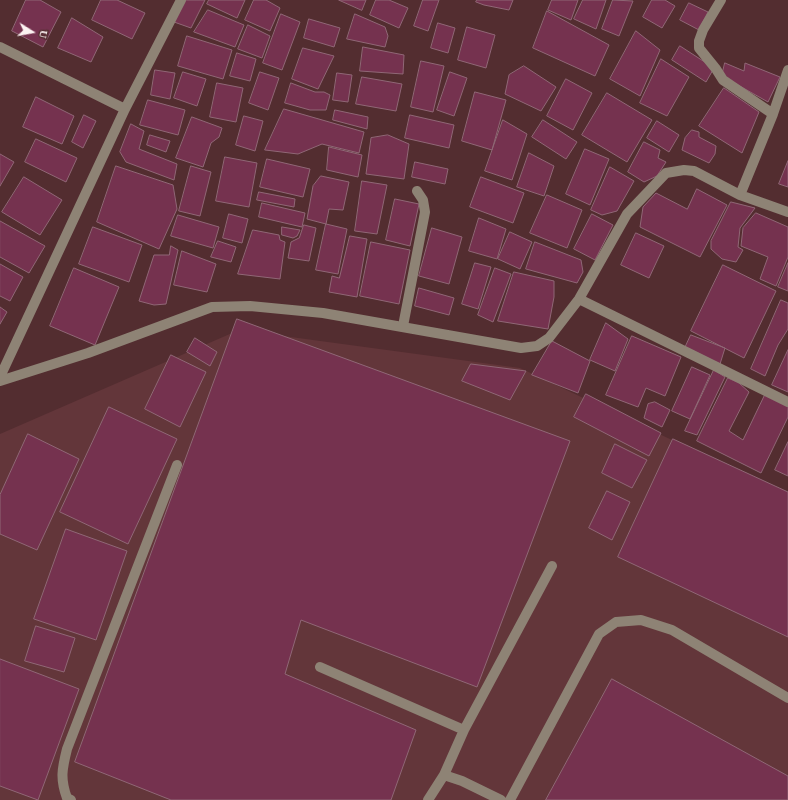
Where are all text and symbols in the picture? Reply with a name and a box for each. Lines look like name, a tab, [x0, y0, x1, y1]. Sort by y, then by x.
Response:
north arrow	[12, 12, 52, 52]
text: U	[37, 29, 50, 39]

